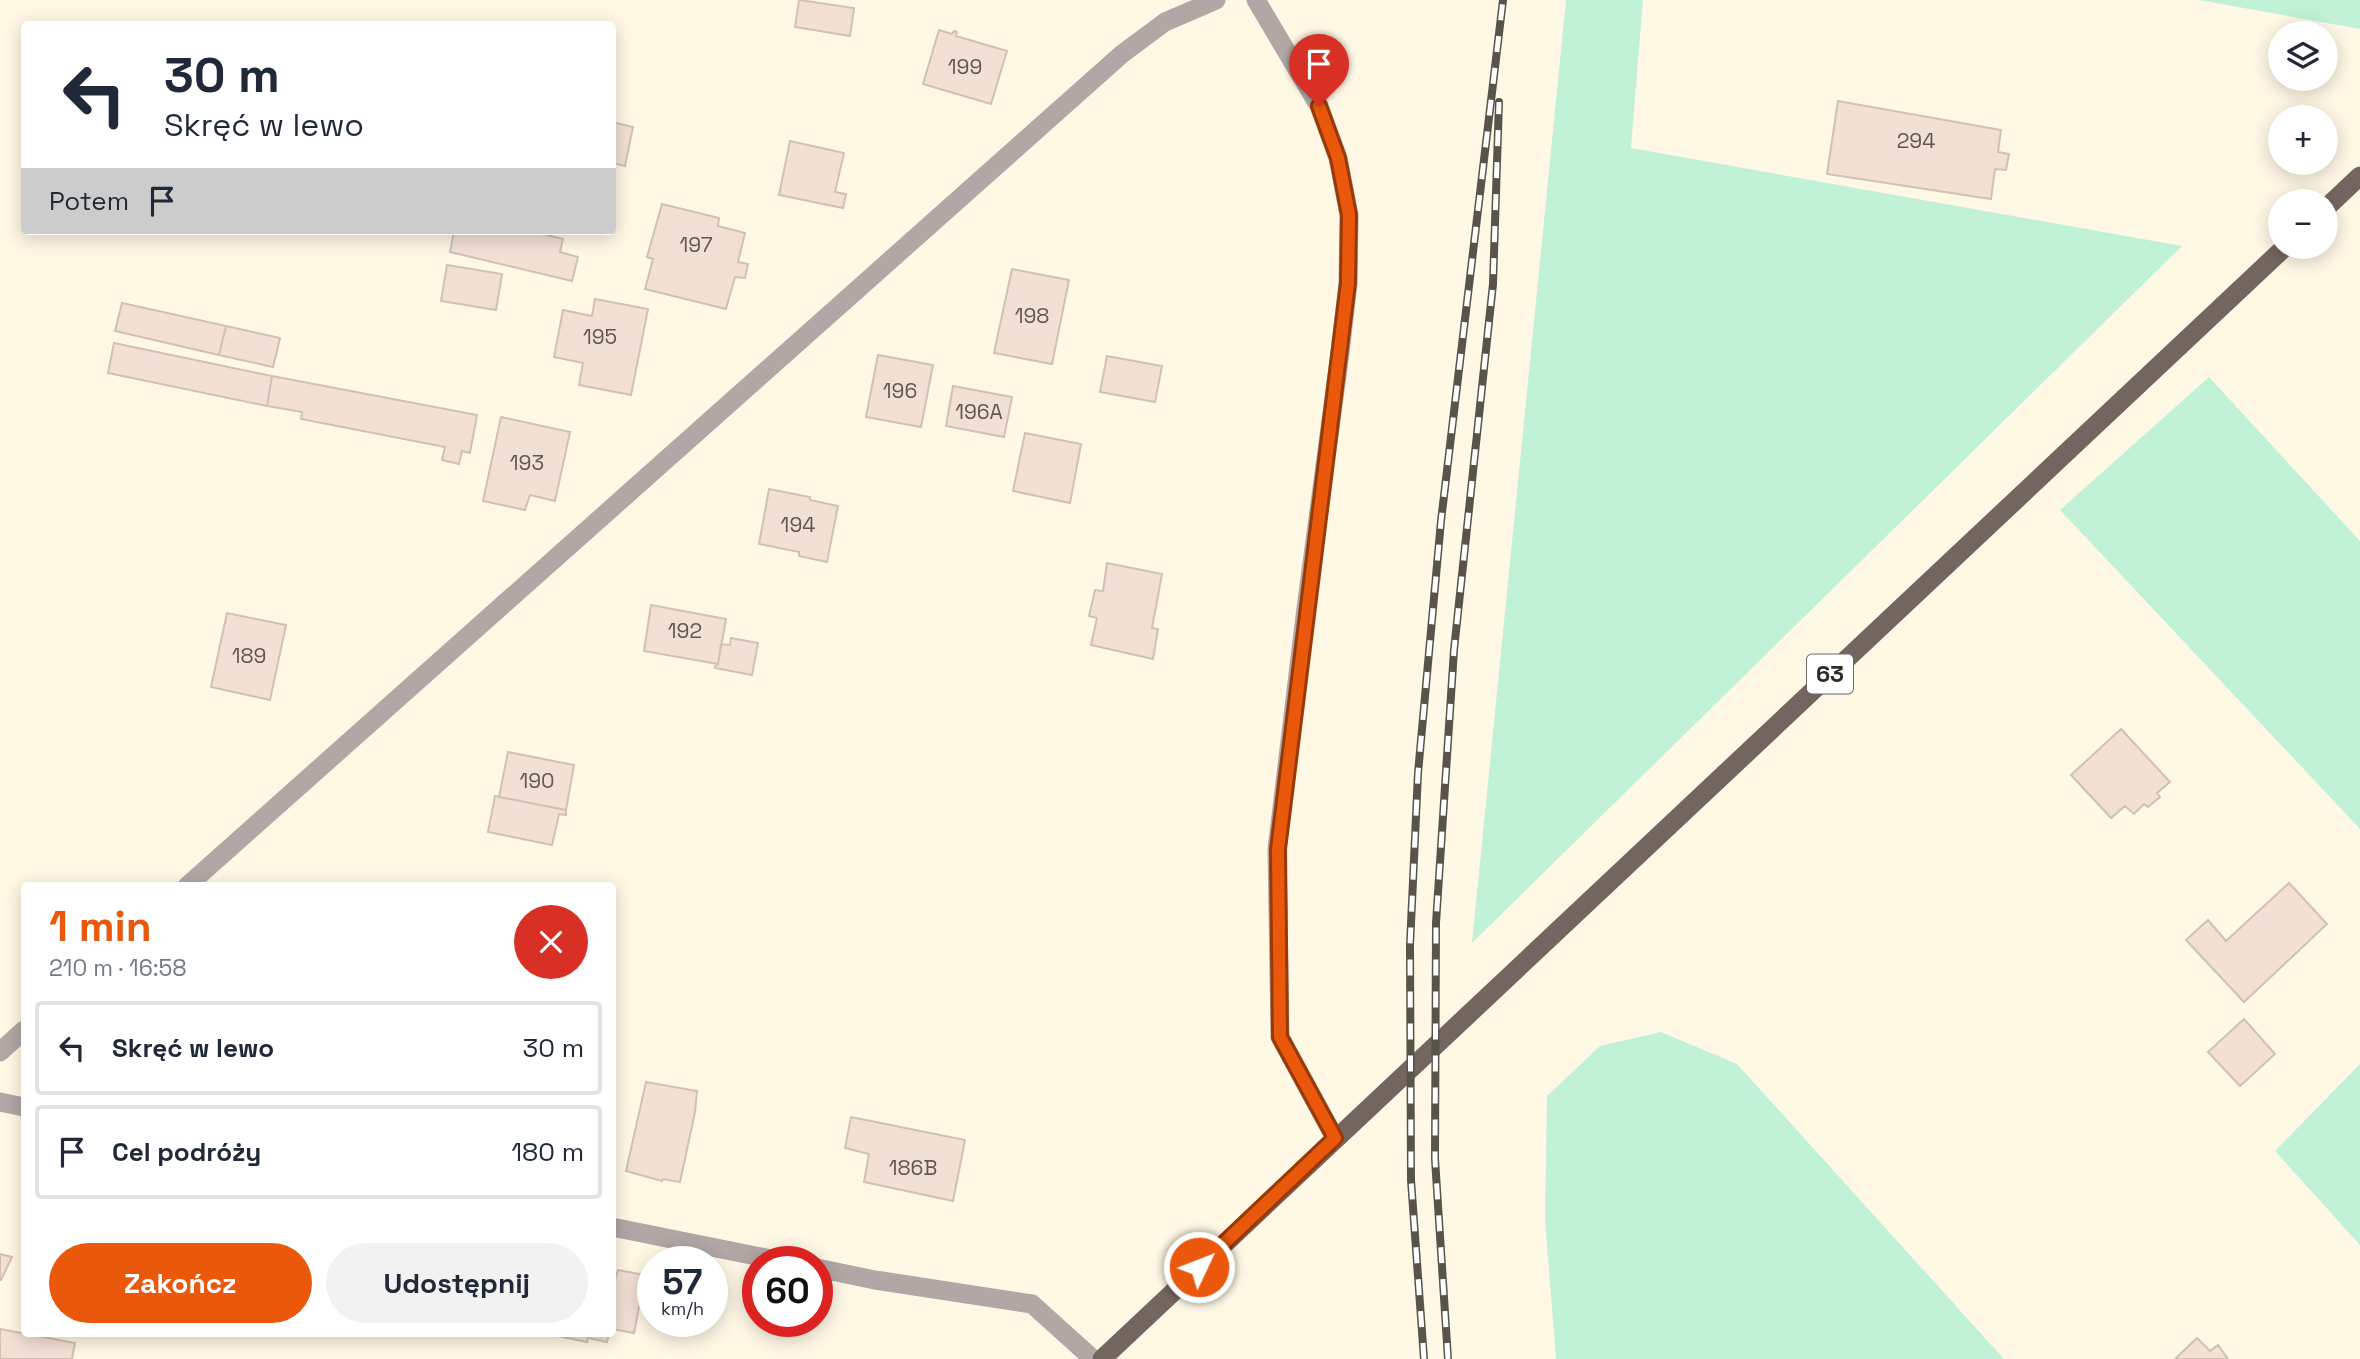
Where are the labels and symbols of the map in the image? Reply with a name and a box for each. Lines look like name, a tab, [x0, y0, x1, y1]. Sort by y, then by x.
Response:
pin	[1289, 34, 1349, 106]
house number: 199	[948, 53, 982, 80]
house number: 294	[1897, 127, 1935, 154]
house number: 197	[679, 231, 713, 258]
house number: 198	[1015, 302, 1049, 329]
house number: 195	[583, 323, 617, 350]
house number: 196	[883, 377, 917, 404]
house number: 196A	[955, 398, 1003, 425]
house number: 193	[510, 449, 544, 476]
house number: 194	[781, 511, 815, 538]
house number: 192	[668, 617, 702, 644]
house number: 189	[232, 642, 266, 669]
road number: 63	[1807, 654, 1853, 694]
house number: 190	[519, 767, 555, 794]
house number: 186B	[889, 1154, 937, 1181]
position arrow	[1162, 1230, 1236, 1304]
speed limit sign: 60	[742, 1246, 833, 1337]

